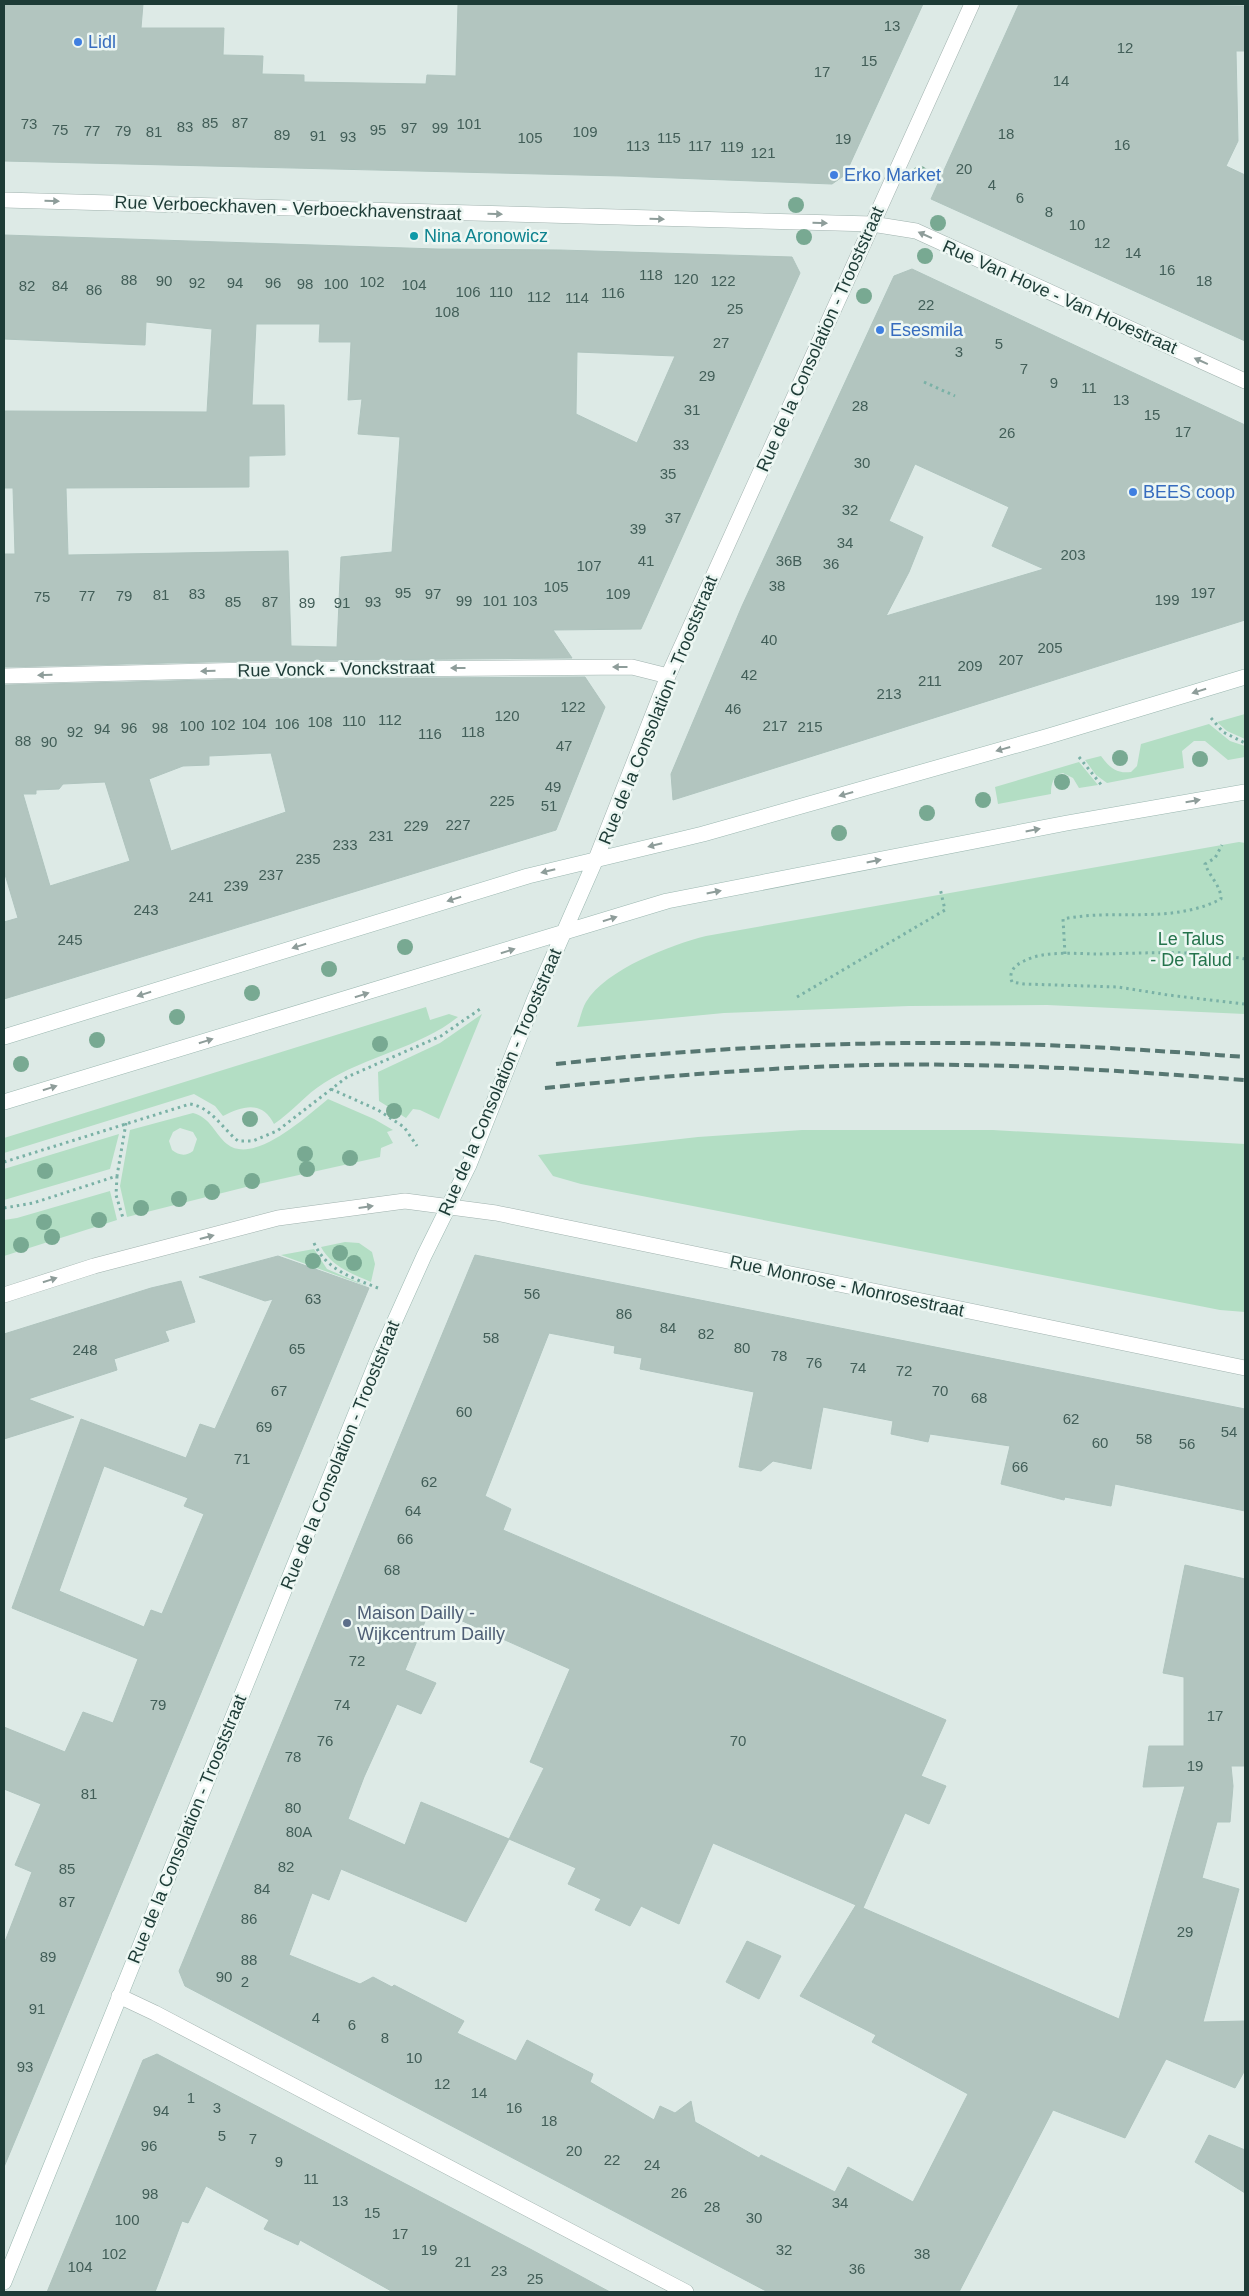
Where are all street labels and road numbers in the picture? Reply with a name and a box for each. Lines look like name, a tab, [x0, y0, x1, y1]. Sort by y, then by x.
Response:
street label: Rue Verboeckhaven - Verboeckhavenstraat	[114, 192, 462, 224]
street label: Rue de la Consolation - Trooststraat	[752, 203, 888, 475]
street label: Rue Van Hove - Van Hovestraat	[940, 236, 1180, 358]
street label: Rue de la Consolation - Trooststraat	[595, 573, 721, 847]
street label: Rue Vonck - Vonckstraat	[237, 657, 435, 681]
street label: Rue de la Consolation - Trooststraat	[434, 945, 566, 1219]
street label: Rue Monrose - Monrosestraat	[728, 1251, 966, 1321]
street label: Rue de la Consolation - Trooststraat	[277, 1318, 403, 1592]
street label: Rue de la Consolation - Trooststraat	[124, 1692, 250, 1966]

